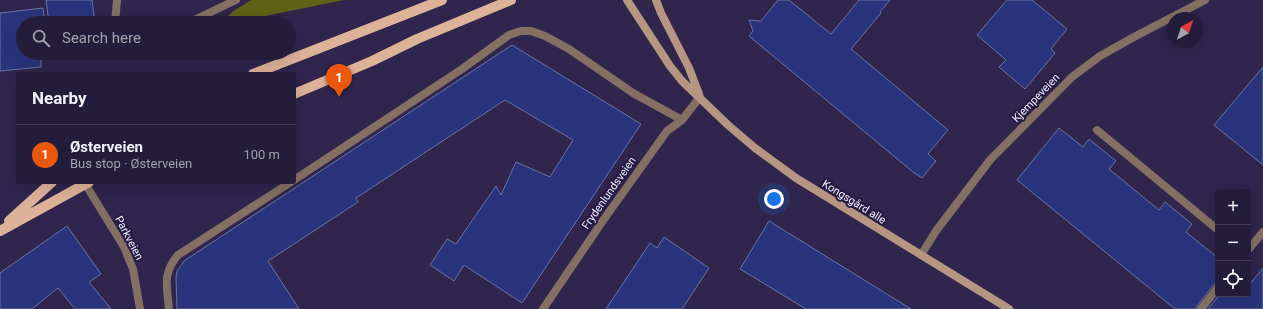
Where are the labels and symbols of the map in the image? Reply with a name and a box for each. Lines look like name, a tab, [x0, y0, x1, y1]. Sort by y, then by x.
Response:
north arrow	[1167, 12, 1203, 48]
pin: 1	[326, 64, 352, 97]
street label: Kjempeveien	[1010, 71, 1062, 125]
street label: Frydenlundsveien	[579, 154, 639, 232]
street label: Kongsgård alle	[820, 177, 888, 227]
your location	[764, 189, 784, 209]
street label: Parkveien	[112, 214, 146, 262]

